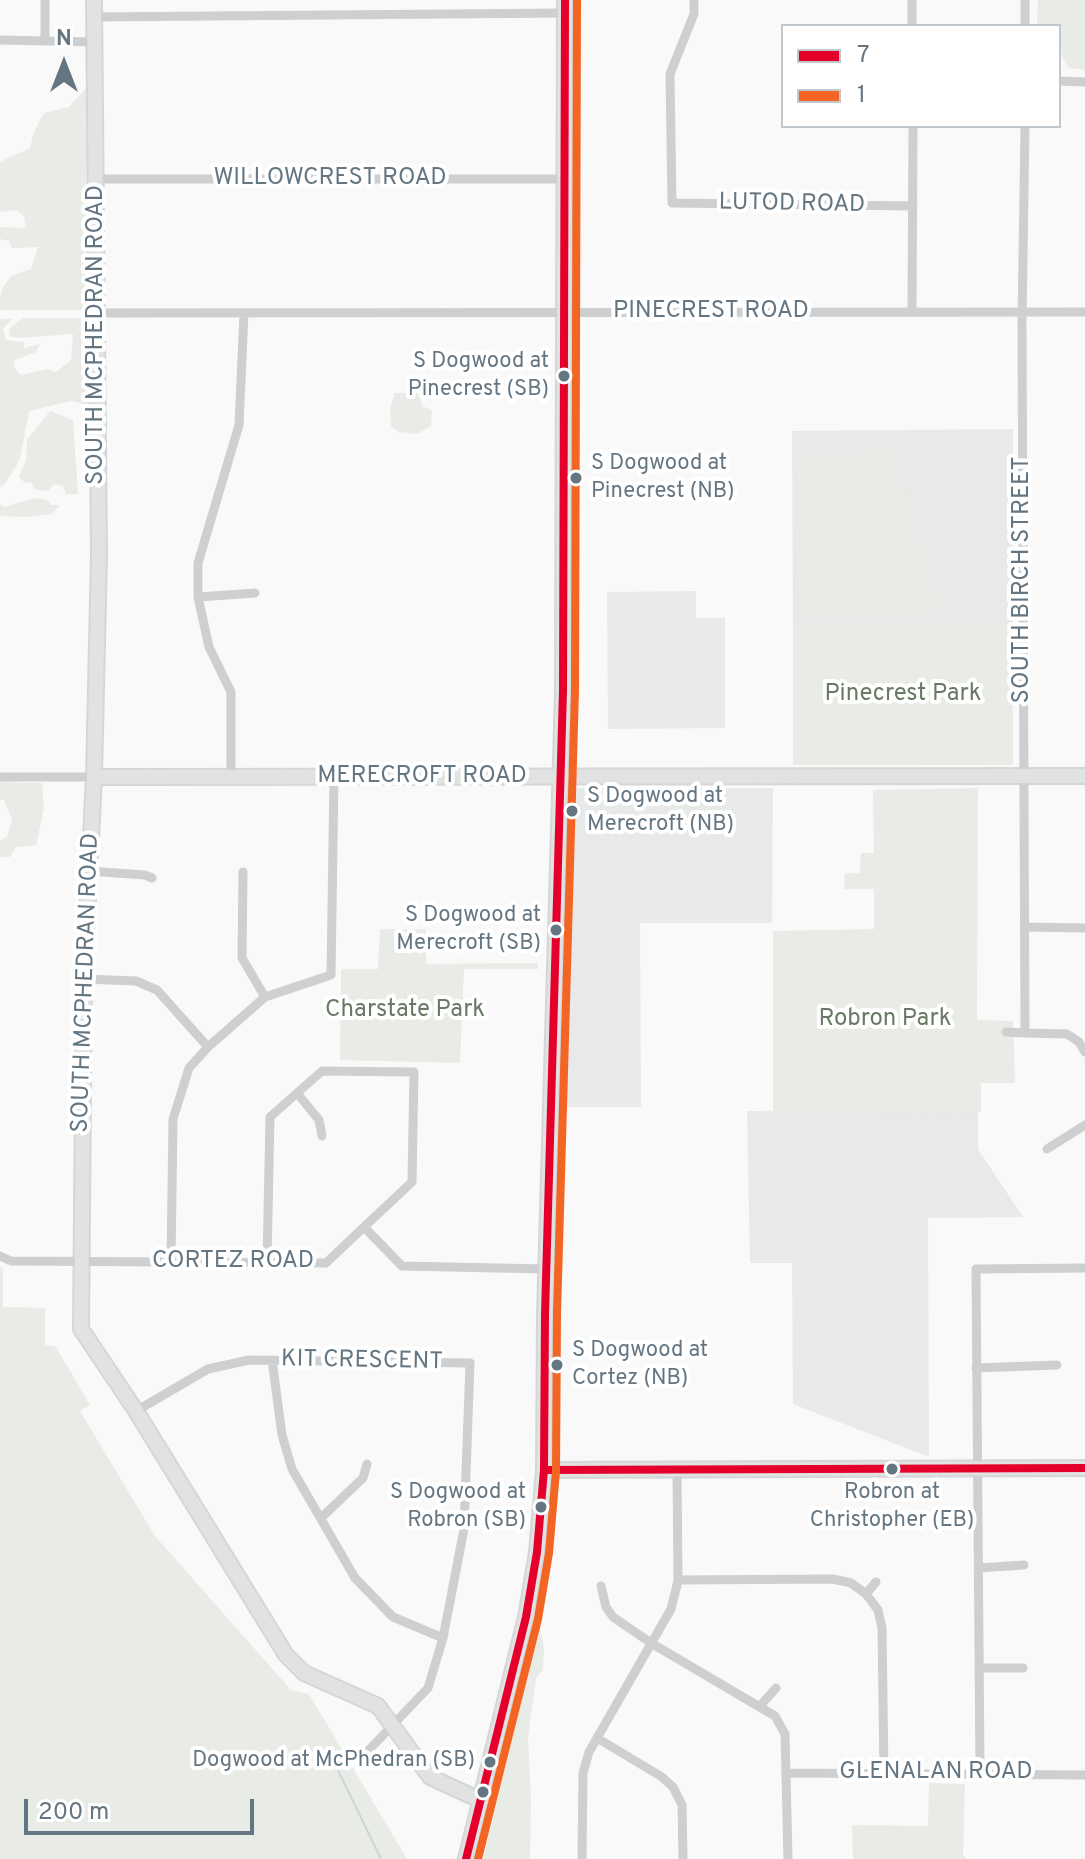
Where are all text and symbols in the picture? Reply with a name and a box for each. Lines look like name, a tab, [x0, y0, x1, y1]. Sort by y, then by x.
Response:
north arrow	[24, 24, 104, 104]
legend	[781, 24, 1061, 128]
text: N	[56, 26, 72, 53]
text: 7	[857, 41, 870, 71]
text: 1	[857, 81, 866, 111]
street label: WILLOWCREST ROAD	[213, 165, 447, 193]
street label: SOUTH MCPHEDRAN ROAD	[83, 185, 111, 485]
street label: LUTOD ROAD	[718, 189, 866, 221]
street label: PINECREST ROAD	[613, 298, 809, 326]
place label: S Dogwood at Pinecrest (SB)	[408, 350, 549, 402]
marker: S Dogwood at Pinecrest (SB)	[556, 368, 572, 384]
place label: S Dogwood at Pinecrest (NB)	[591, 452, 734, 504]
street label: SOUTH BIRCH STREET	[1009, 457, 1037, 703]
marker: S Dogwood at Pinecrest (NB)	[568, 470, 584, 486]
park label: Pinecrest Park	[824, 681, 982, 709]
street label: MERECROFT ROAD	[317, 763, 527, 791]
place label: S Dogwood at Merecroft (NB)	[587, 785, 734, 836]
marker: S Dogwood at Merecroft (NB)	[564, 803, 580, 819]
street label: SOUTH MCPHEDRAN ROAD	[67, 833, 107, 1133]
place label: S Dogwood at Merecroft (SB)	[396, 904, 541, 956]
marker: S Dogwood at Merecroft (SB)	[548, 922, 564, 938]
park label: Charstate Park	[325, 997, 485, 1025]
park label: Robron Park	[819, 1006, 951, 1034]
street label: CORTEZ ROAD	[152, 1248, 314, 1276]
place label: S Dogwood at Cortez (NB)	[572, 1339, 708, 1390]
street label: KIT CRESCENT	[281, 1346, 443, 1378]
marker: S Dogwood at Cortez (NB)	[549, 1357, 565, 1373]
marker: Robron at Christopher (EB)	[884, 1461, 900, 1477]
place label: S Dogwood at Robron (SB)	[390, 1481, 526, 1532]
place label: Robron at Christopher (EB)	[810, 1481, 974, 1532]
marker: S Dogwood at Robron (SB)	[533, 1499, 549, 1515]
place label: Dogwood at McPhedran (SB)	[192, 1749, 475, 1775]
marker: Dogwood at McPhedran (SB)	[482, 1754, 498, 1770]
street label: GLENALAN ROAD	[839, 1759, 1033, 1787]
scale bar	[28, 1783, 258, 1833]
unlabelled marker	[475, 1784, 491, 1800]
text: 200 m	[38, 1798, 109, 1828]

